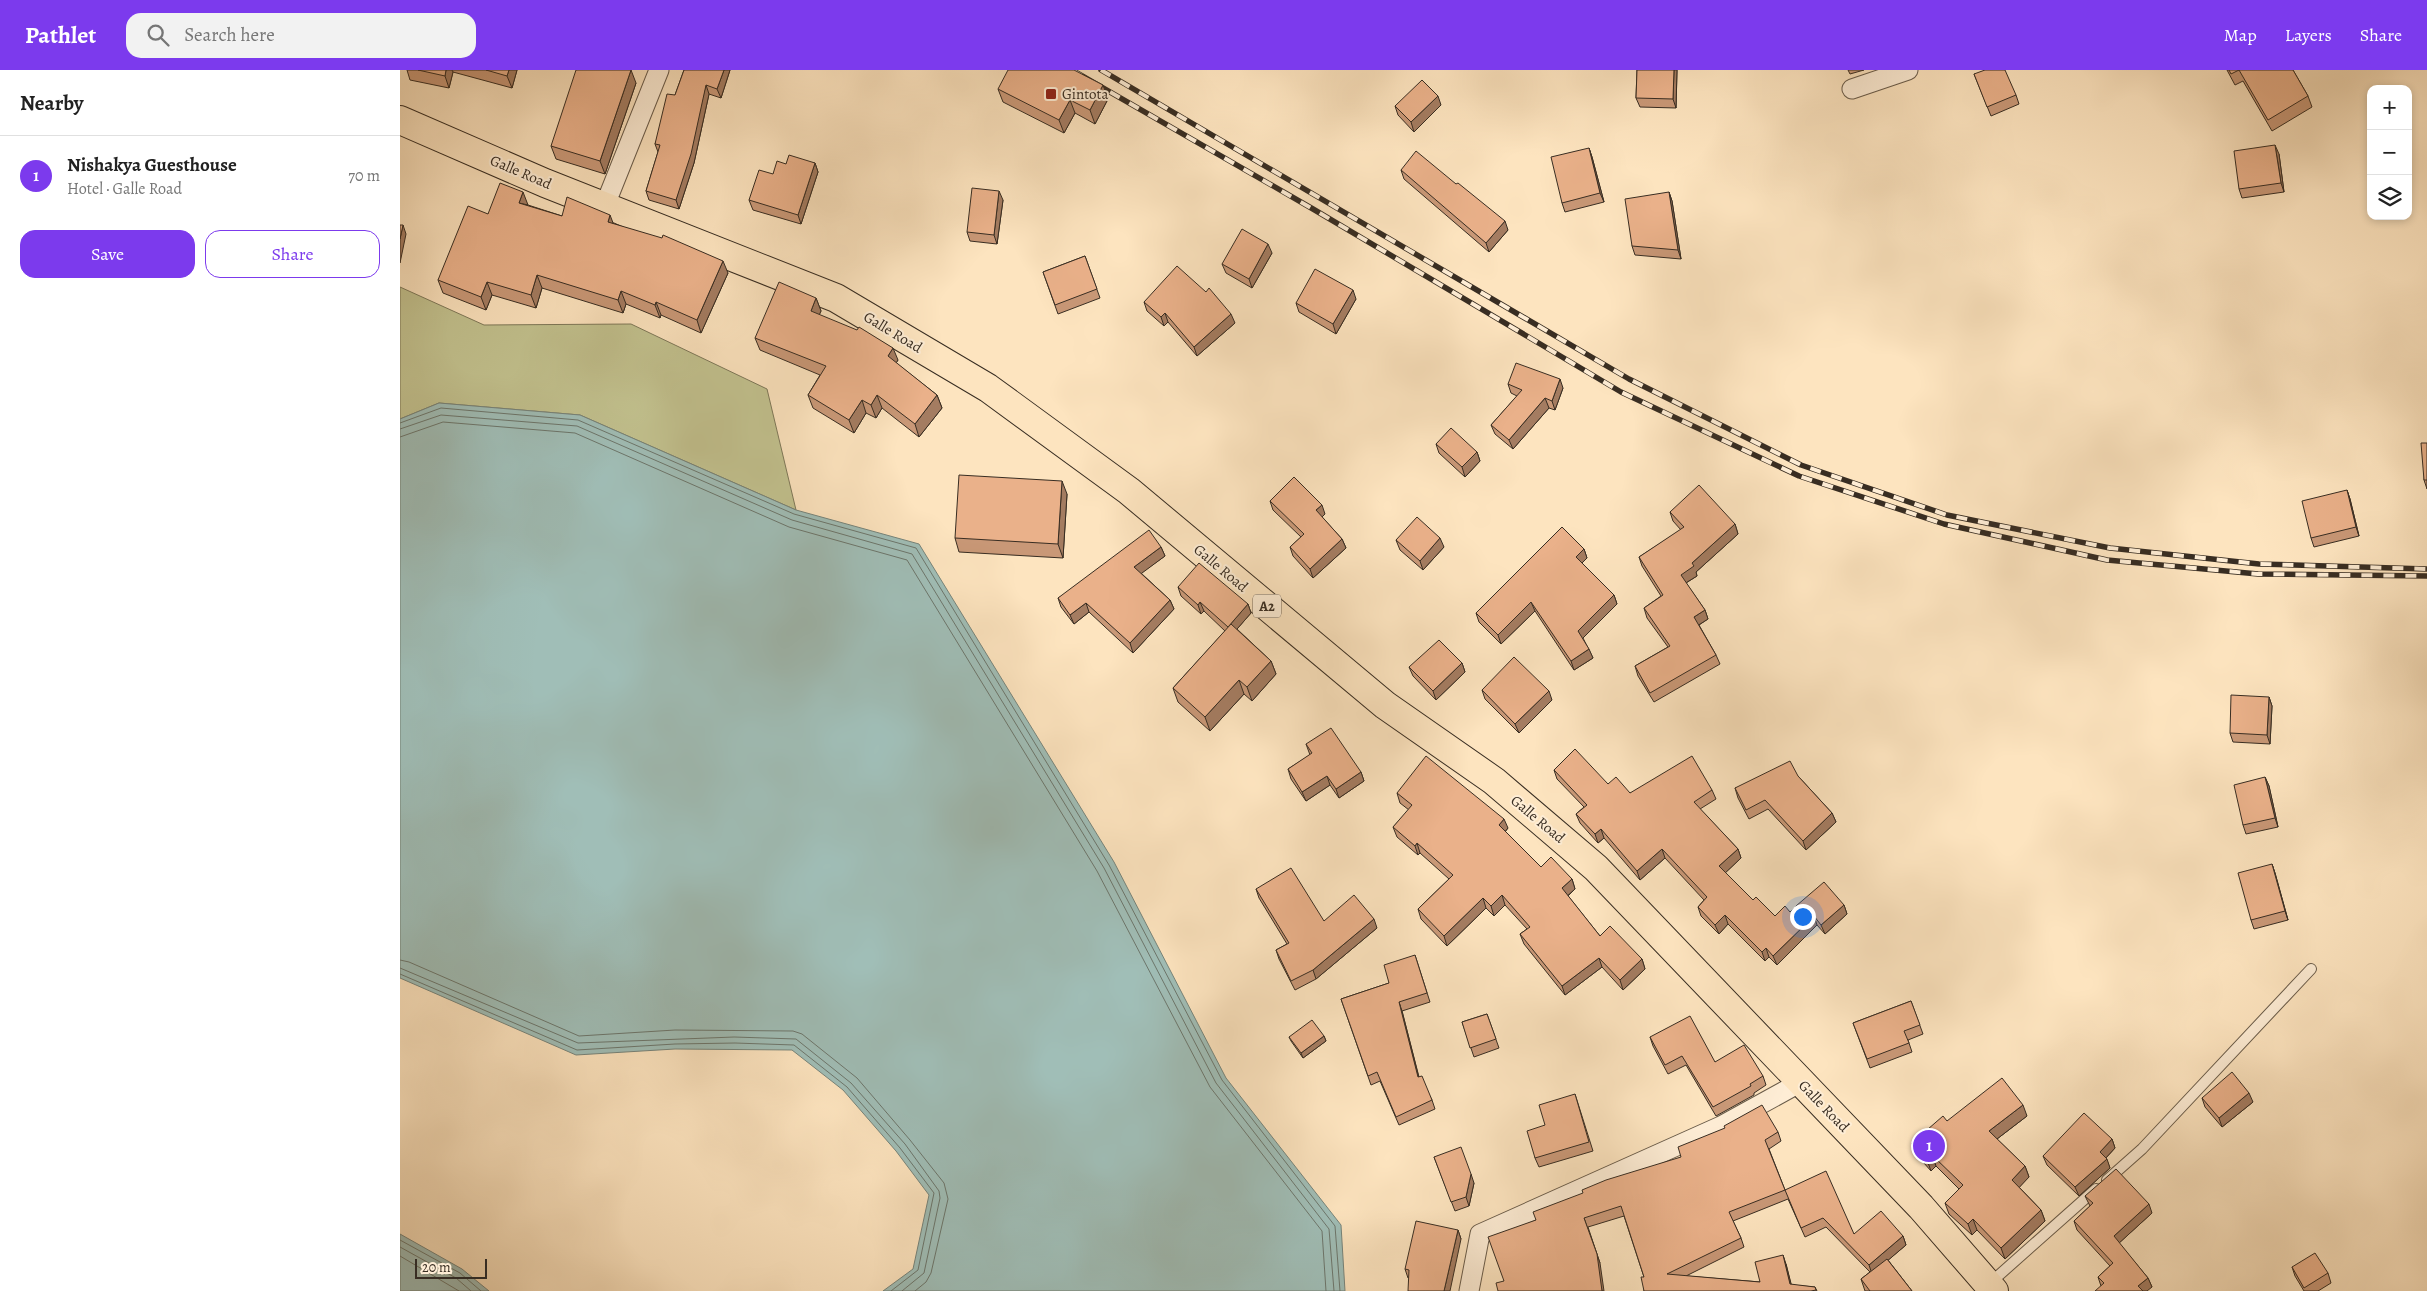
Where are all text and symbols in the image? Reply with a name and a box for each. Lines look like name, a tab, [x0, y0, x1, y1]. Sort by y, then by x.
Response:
search box	[126, 13, 476, 58]
text: Pathlet	[25, 19, 96, 51]
icon: search	[144, 21, 172, 49]
text: Search here	[184, 22, 275, 48]
text: Map	[2224, 23, 2257, 47]
text: Layers	[2285, 23, 2332, 47]
text: Share	[2360, 23, 2402, 47]
place label: Gintota	[1062, 84, 1109, 104]
map controls	[2367, 85, 2412, 220]
button: +	[2367, 85, 2412, 130]
marker: Gintota	[1044, 87, 1058, 101]
text: Nearby	[20, 89, 83, 117]
button: −	[2367, 130, 2412, 175]
street label: Galle Road	[487, 150, 556, 194]
text: Nishakya Guesthouse	[67, 152, 237, 178]
text: 1	[33, 165, 39, 187]
text: 70 m	[348, 165, 380, 187]
button: layers	[2367, 175, 2412, 220]
text: Hotel · Galle Road	[67, 178, 182, 200]
button: Save	[20, 230, 195, 278]
button: Share	[205, 230, 380, 278]
street label: Galle Road	[860, 307, 927, 358]
street label: Galle Road	[1190, 539, 1253, 597]
road number: A2	[1253, 594, 1281, 618]
street label: Galle Road	[1507, 790, 1570, 848]
your location	[1790, 904, 1816, 930]
street label: Galle Road	[1794, 1076, 1854, 1137]
pin: 1	[1913, 1127, 1945, 1165]
scale bar	[415, 1256, 488, 1279]
text: 20 m	[422, 1258, 451, 1277]

